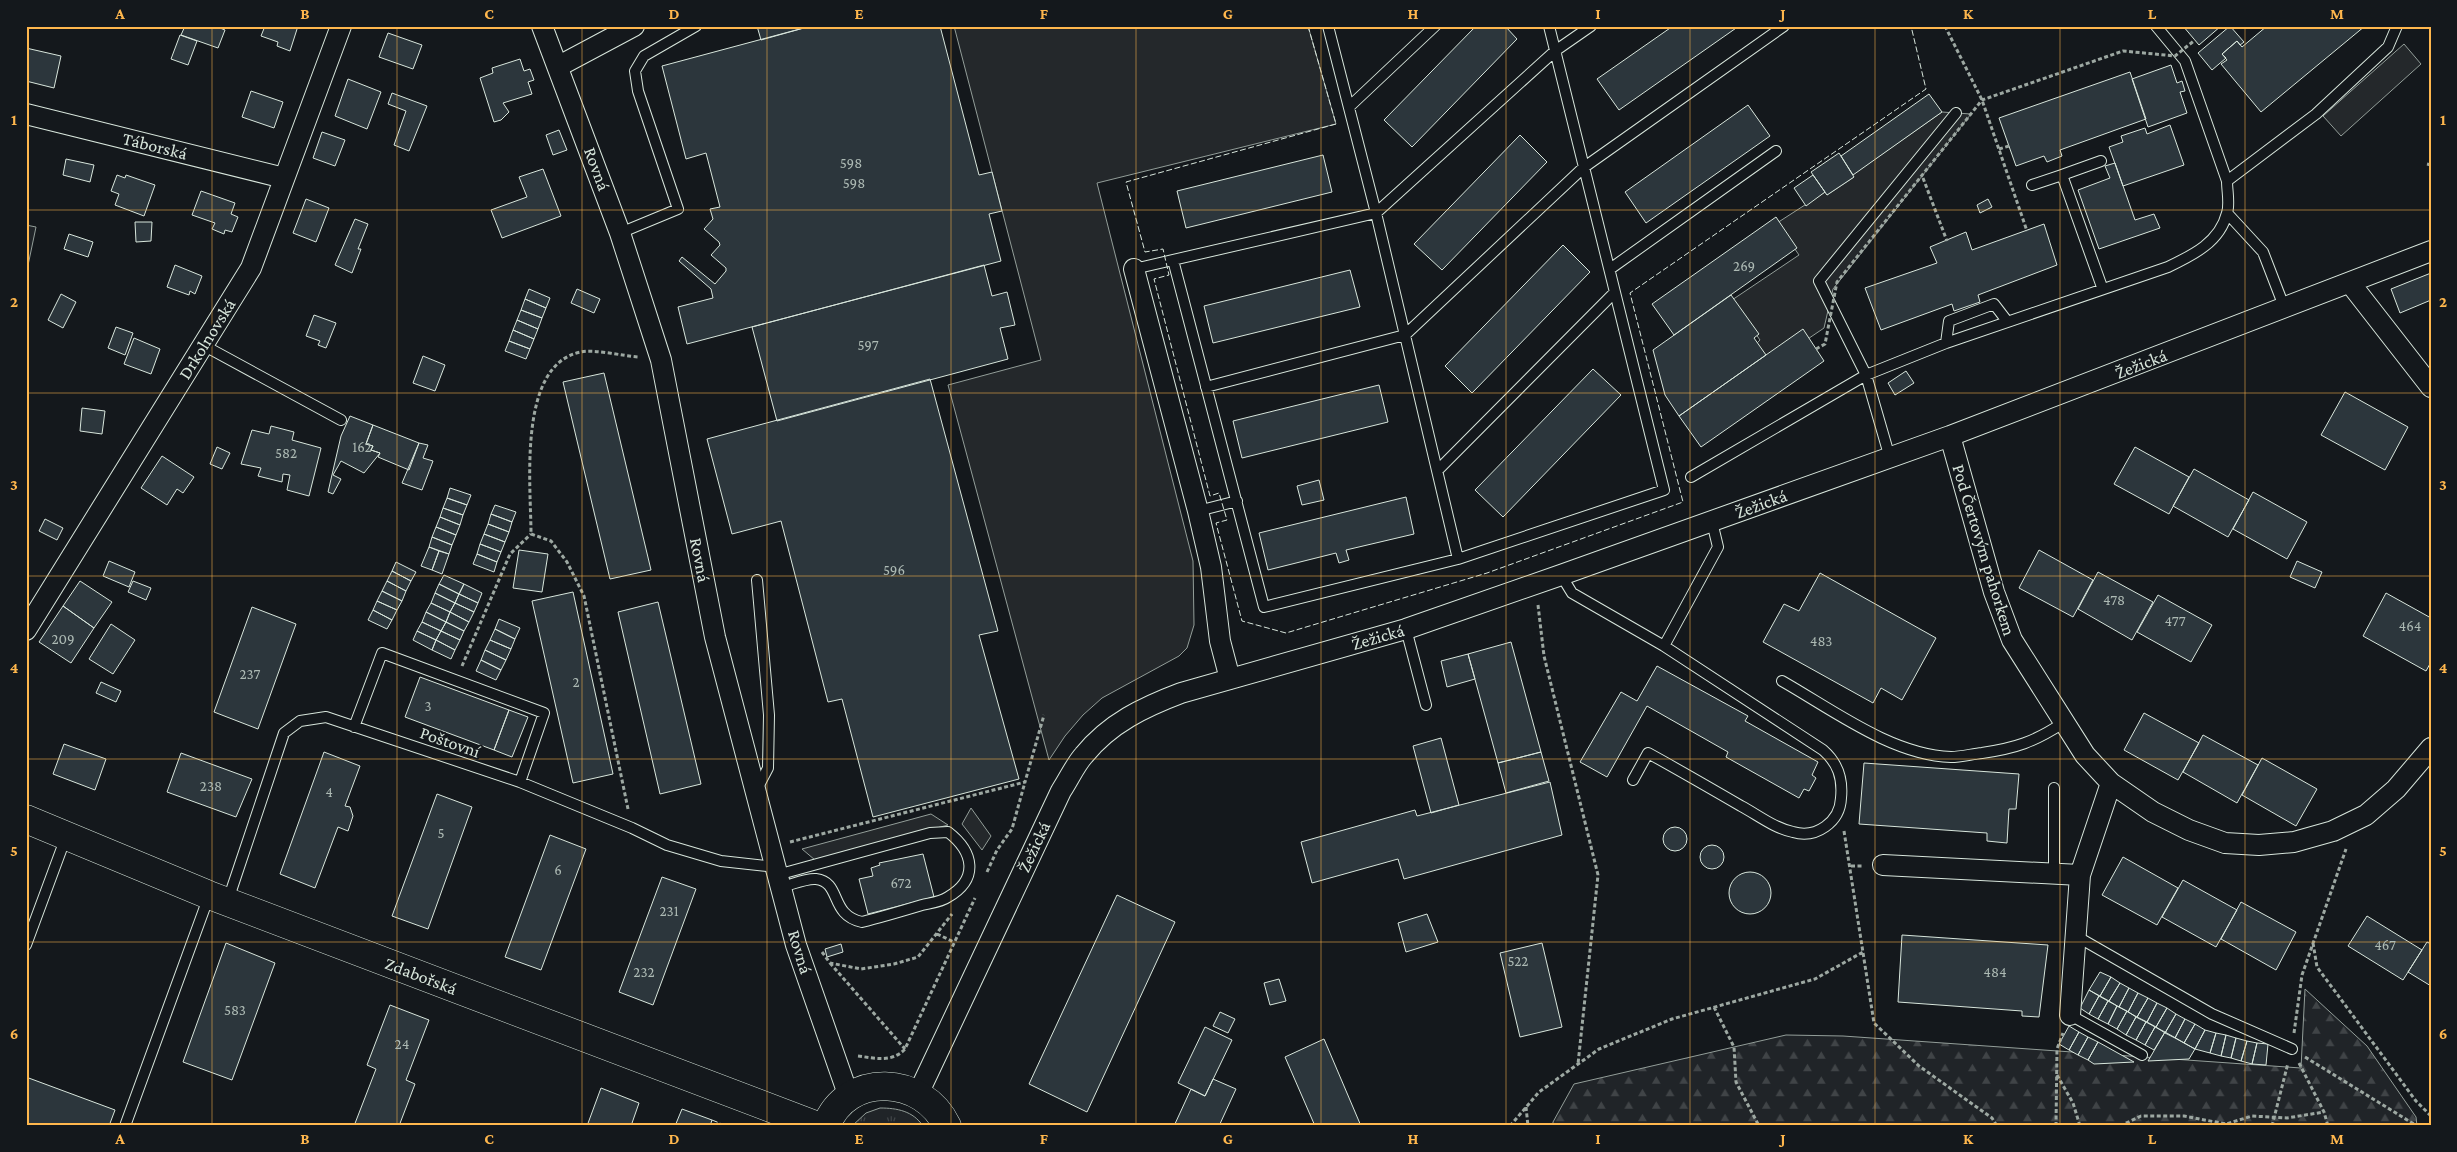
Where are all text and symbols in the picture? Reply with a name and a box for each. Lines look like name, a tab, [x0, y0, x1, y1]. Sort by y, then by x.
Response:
text: A	[114, 5, 125, 22]
text: B	[300, 5, 310, 22]
text: C	[484, 5, 494, 22]
text: D	[668, 5, 680, 22]
text: E	[854, 5, 864, 22]
text: F	[1040, 5, 1049, 22]
text: G	[1223, 5, 1233, 22]
text: H	[1408, 5, 1419, 22]
text: I	[1595, 5, 1601, 22]
text: J	[1778, 5, 1786, 22]
text: K	[1963, 5, 1974, 22]
text: L	[2148, 5, 2157, 22]
text: M	[2330, 5, 2344, 22]
text: 1	[11, 111, 17, 128]
text: 1	[2440, 111, 2446, 128]
street label: Táborská	[121, 128, 189, 164]
street label: Rovná	[580, 144, 614, 194]
house number: 598	[840, 155, 862, 171]
house number: 598	[843, 175, 865, 191]
house number: 269	[1733, 258, 1755, 274]
text: 2	[10, 293, 18, 310]
text: 2	[2439, 293, 2447, 310]
street label: Drkolnovská	[174, 295, 240, 383]
house number: 597	[857, 337, 879, 353]
street label: Žežická	[2112, 345, 2170, 383]
house number: 162	[352, 439, 372, 455]
house number: 582	[275, 445, 297, 461]
street label: Pod Čertovým pahorkem	[1948, 462, 2020, 639]
text: 3	[10, 476, 18, 493]
text: 3	[2439, 476, 2447, 493]
street label: Žežická	[1732, 485, 1790, 523]
street label: Rovná	[686, 536, 714, 584]
house number: 596	[883, 562, 905, 578]
house number: 478	[2103, 592, 2125, 608]
house number: 477	[2164, 613, 2186, 629]
house number: 464	[2399, 618, 2421, 634]
street label: Žežická	[1349, 620, 1407, 654]
house number: 209	[51, 631, 75, 647]
house number: 483	[1810, 633, 1832, 649]
text: 4	[10, 659, 19, 676]
text: 4	[2439, 659, 2448, 676]
house number: 237	[239, 666, 261, 682]
house number: 2	[572, 674, 580, 690]
house number: 3	[424, 698, 432, 714]
street label: Poštovní	[417, 722, 484, 762]
house number: 238	[200, 778, 222, 794]
house number: 4	[325, 784, 333, 800]
street label: Žežická	[1014, 818, 1054, 876]
house number: 5	[437, 825, 445, 841]
text: 5	[10, 842, 18, 859]
text: 5	[2439, 842, 2447, 859]
house number: 6	[554, 862, 562, 878]
house number: 672	[890, 875, 912, 891]
house number: 231	[659, 903, 679, 919]
street label: Rovná	[784, 928, 816, 976]
house number: 467	[2374, 937, 2396, 953]
street label: Zdabořská	[382, 953, 460, 999]
house number: 522	[1508, 953, 1528, 969]
house number: 232	[633, 964, 655, 980]
house number: 484	[1983, 964, 2007, 980]
house number: 583	[224, 1002, 246, 1018]
text: 6	[10, 1025, 18, 1042]
text: 6	[2439, 1025, 2447, 1042]
house number: 24	[395, 1036, 409, 1052]
text: A	[114, 1130, 125, 1147]
text: B	[300, 1130, 310, 1147]
text: C	[484, 1130, 494, 1147]
text: D	[668, 1130, 680, 1147]
text: E	[854, 1130, 864, 1147]
text: F	[1040, 1130, 1049, 1147]
text: G	[1223, 1130, 1233, 1147]
text: H	[1408, 1130, 1419, 1147]
text: I	[1595, 1130, 1601, 1147]
text: J	[1778, 1130, 1786, 1147]
text: K	[1963, 1130, 1974, 1147]
text: L	[2148, 1130, 2157, 1147]
text: M	[2330, 1130, 2344, 1147]

